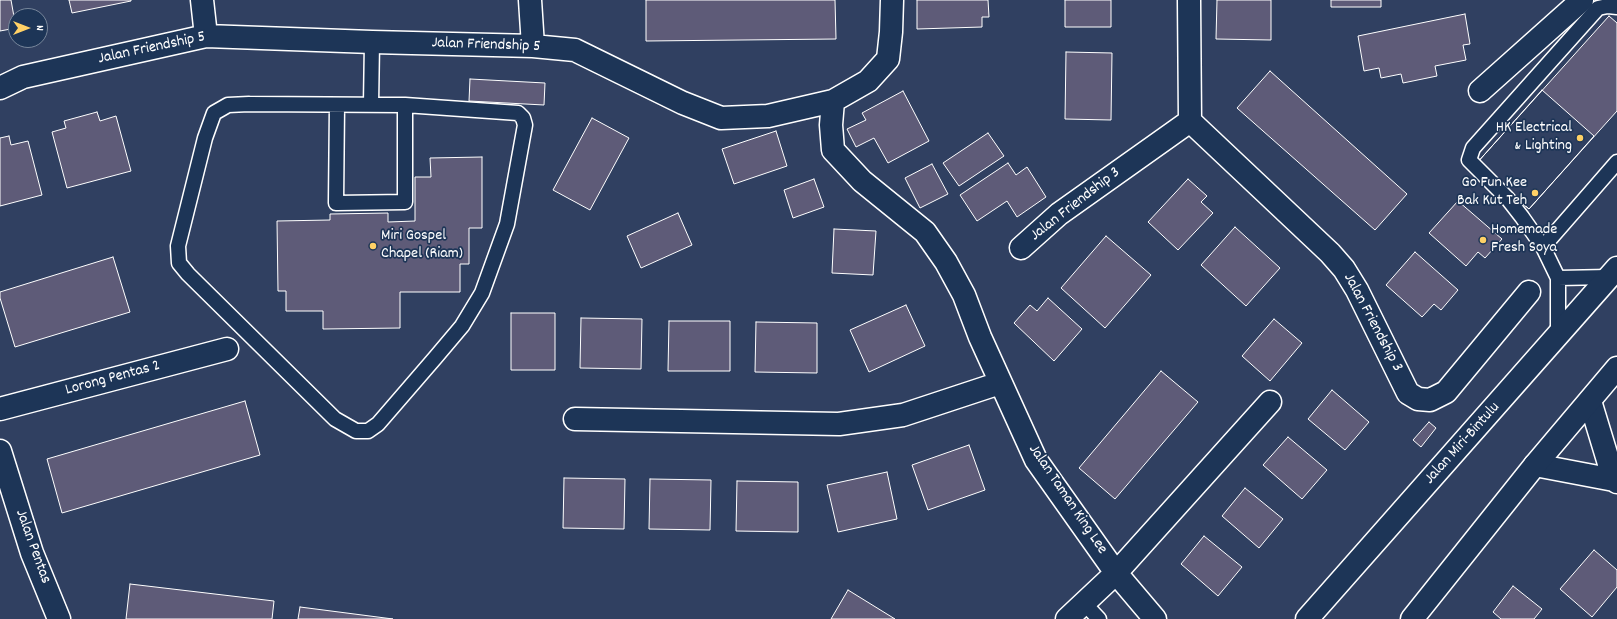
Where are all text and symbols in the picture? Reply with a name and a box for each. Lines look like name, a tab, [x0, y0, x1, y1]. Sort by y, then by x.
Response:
north arrow	[8, 8, 48, 48]
text: N	[31, 25, 47, 31]
street label: Jalan Friendship 5	[97, 28, 207, 70]
street label: Jalan Friendship 5	[431, 35, 541, 57]
place label: HK Electrical & Lighting	[1496, 119, 1572, 157]
marker: HK Electrical & Lighting	[1575, 133, 1585, 143]
street label: Jalan Friendship 3	[1027, 164, 1125, 246]
place label: Go Fun Kee Bak Kut Teh	[1457, 174, 1527, 212]
marker: Go Fun Kee Bak Kut Teh	[1530, 188, 1540, 198]
place label: Homemade Fresh Soya	[1491, 221, 1557, 259]
place label: Miri Gospel Chapel (Riam)	[381, 227, 463, 265]
marker: Homemade Fresh Soya	[1478, 235, 1488, 245]
marker: Miri Gospel Chapel (Riam)	[368, 241, 378, 251]
street label: Jalan Friendship 3	[1338, 270, 1406, 376]
street label: Lorong Pentas 2	[64, 357, 162, 401]
street label: Jalan Miri-Bintulu	[1421, 399, 1505, 489]
street label: Jalan Taman King Lee	[1023, 442, 1111, 558]
street label: Jalan Pentas	[10, 507, 54, 587]

